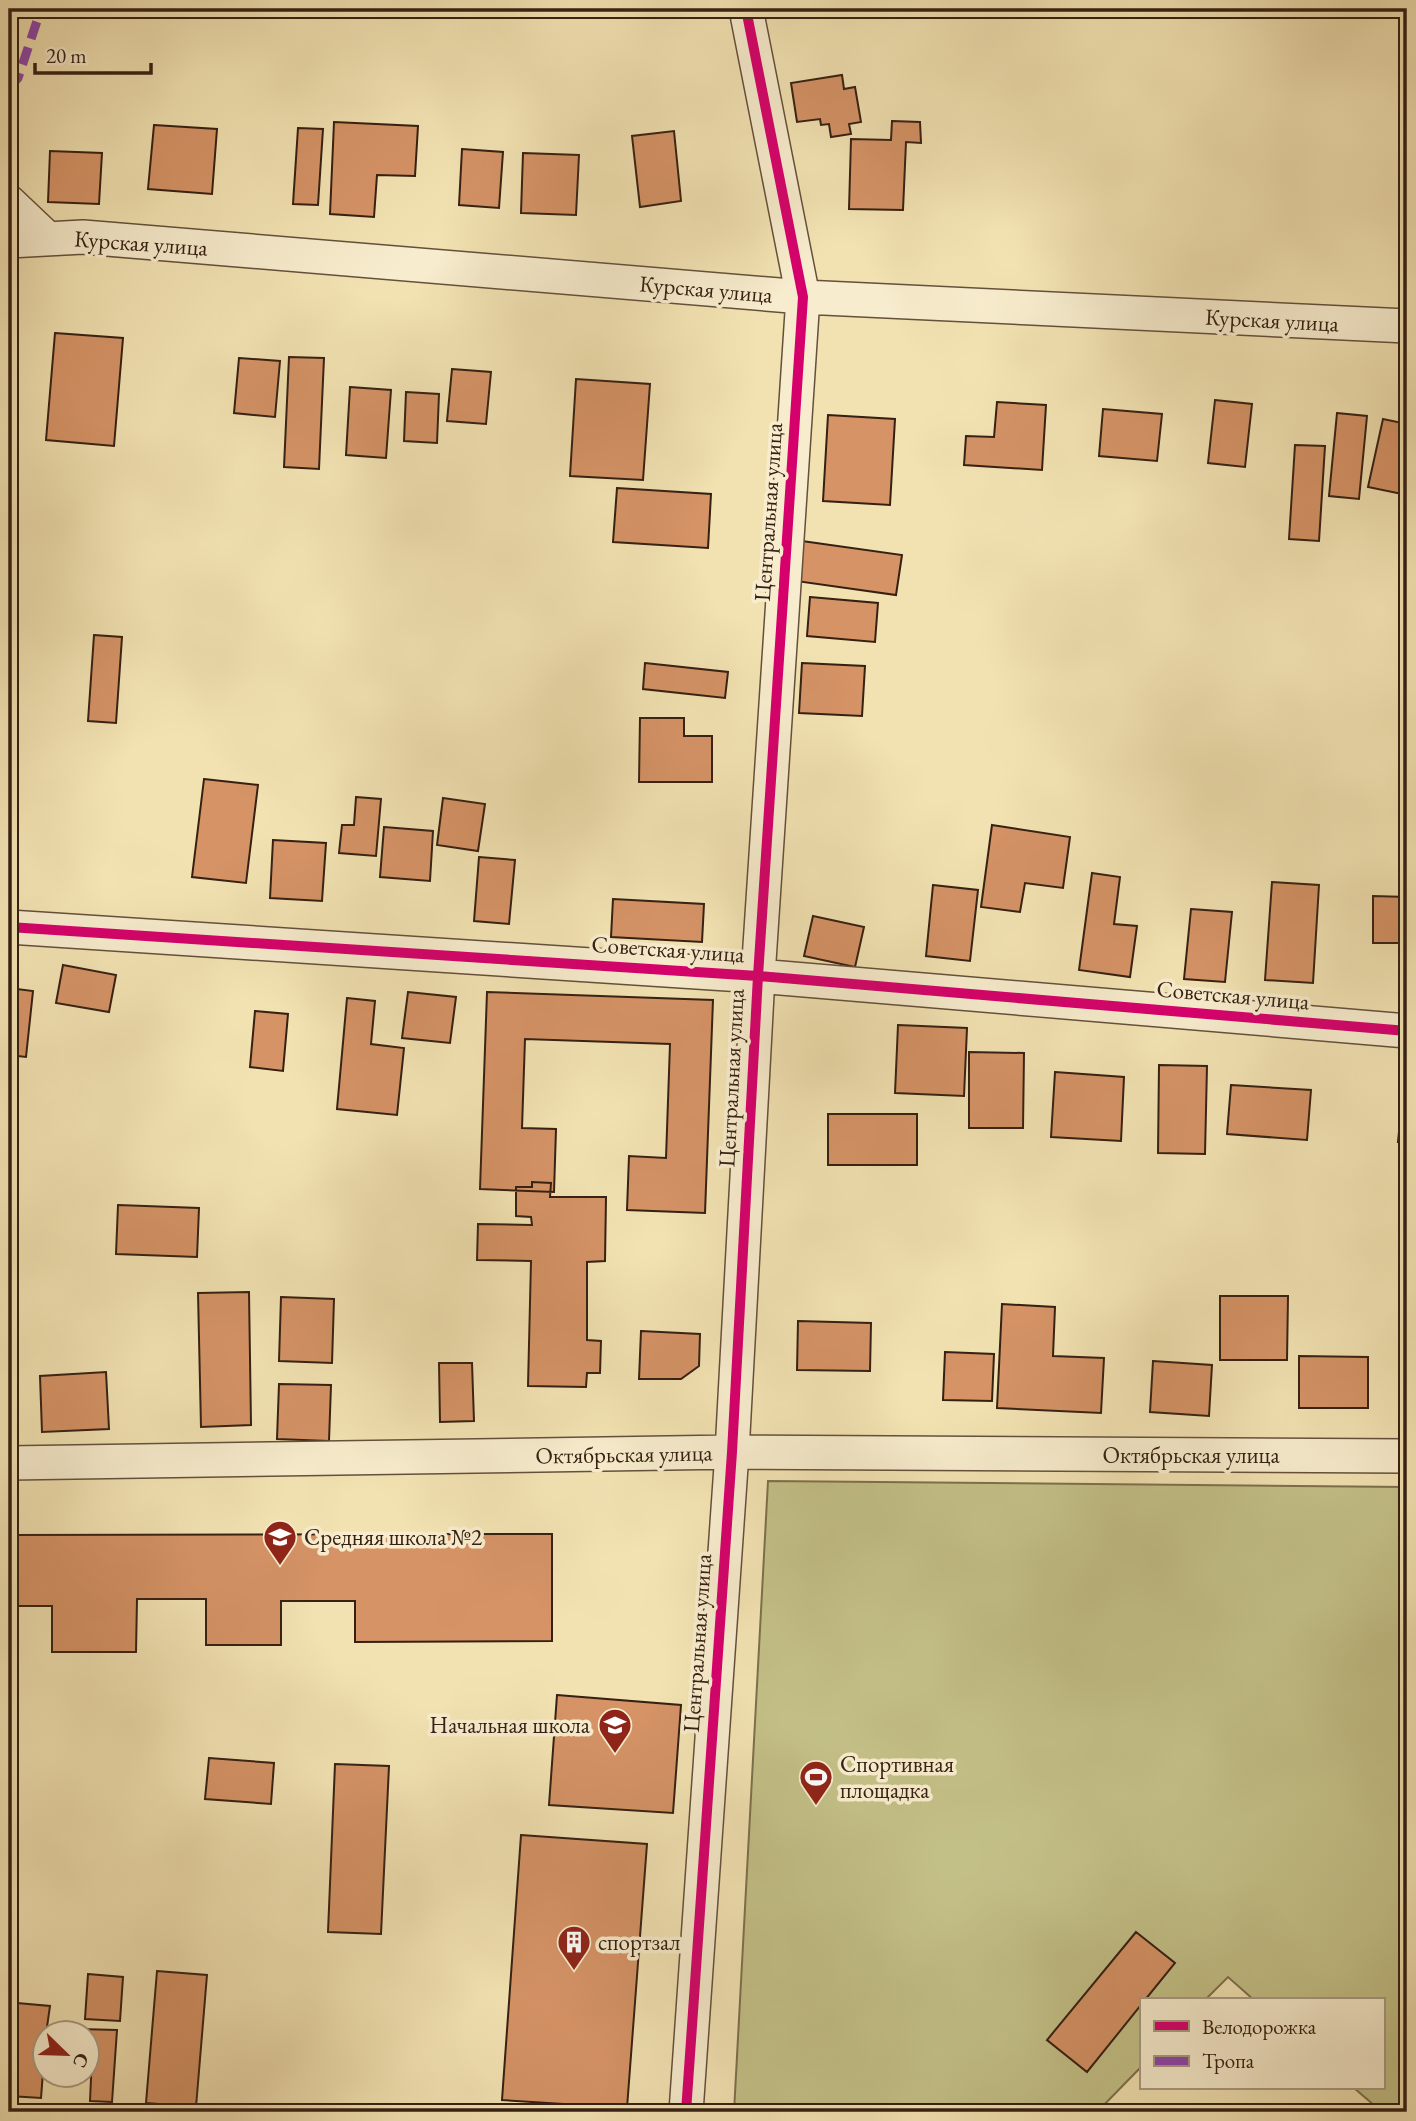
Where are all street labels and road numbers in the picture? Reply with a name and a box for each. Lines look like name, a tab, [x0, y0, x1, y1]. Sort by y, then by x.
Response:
street label: Курская улица	[73, 223, 210, 263]
street label: Курская улица	[638, 268, 775, 310]
street label: Курская улица	[1204, 302, 1340, 339]
street label: Центральная улица	[747, 421, 789, 602]
street label: Советская улица	[590, 929, 746, 969]
street label: Советская улица	[1155, 973, 1311, 1017]
street label: Центральная улица	[711, 987, 751, 1168]
street label: Октябрьская улица	[535, 1437, 714, 1471]
street label: Октябрьская улица	[1102, 1440, 1280, 1470]
street label: Центральная улица	[676, 1552, 718, 1733]

